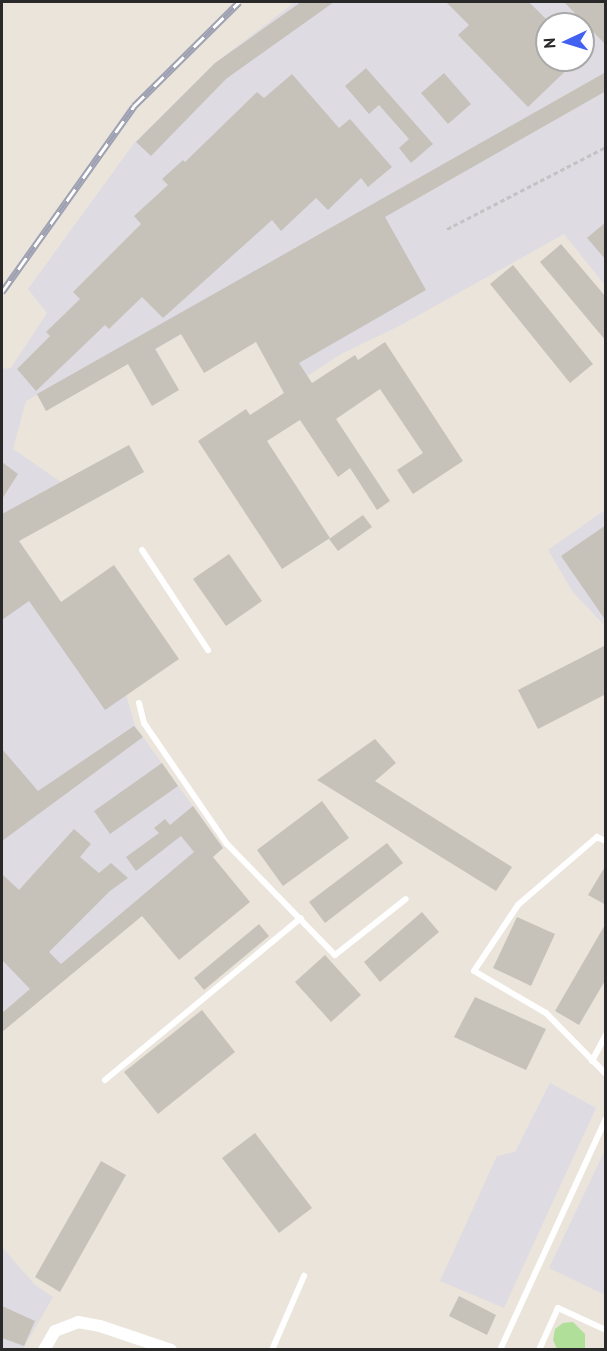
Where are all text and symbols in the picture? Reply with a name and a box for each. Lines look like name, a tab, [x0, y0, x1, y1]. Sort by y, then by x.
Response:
north arrow	[535, 12, 595, 72]
text: N	[539, 37, 559, 49]

